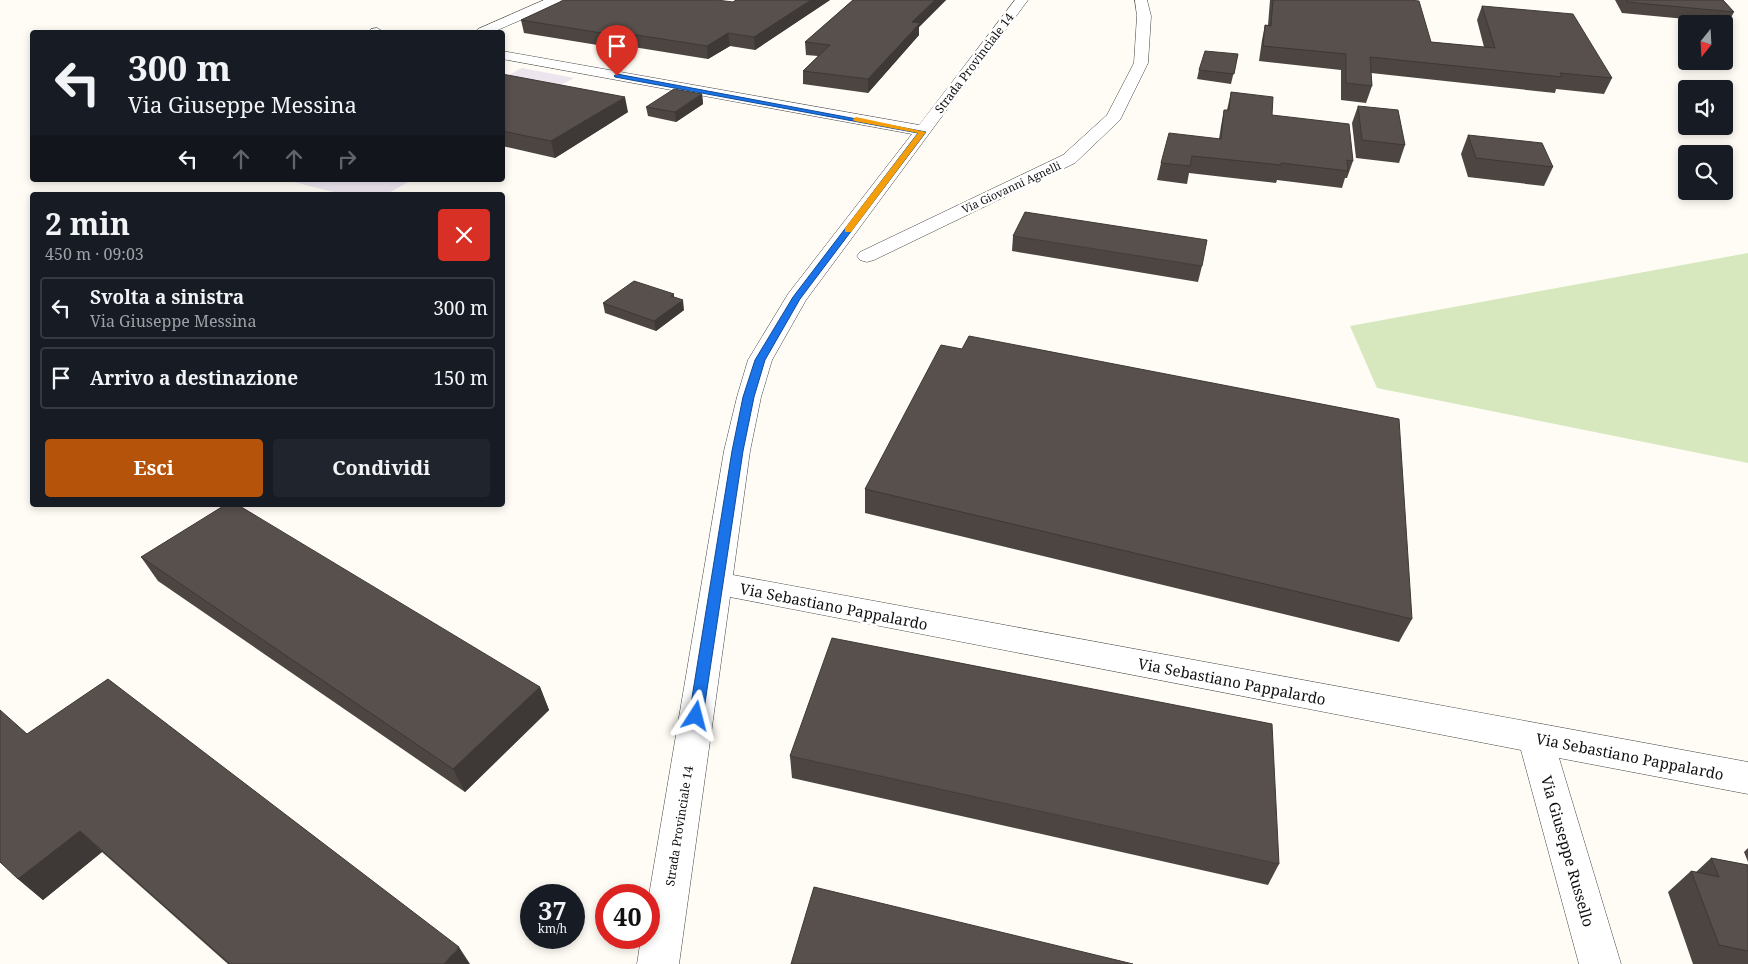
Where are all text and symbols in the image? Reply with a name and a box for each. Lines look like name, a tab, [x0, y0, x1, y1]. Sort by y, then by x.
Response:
street label: Strada Provinciale 14	[931, 9, 1018, 117]
north arrow	[1678, 15, 1732, 70]
map controls	[1678, 15, 1733, 200]
pin	[596, 25, 638, 76]
icon: arrive	[603, 32, 631, 60]
text: 300 m	[128, 44, 231, 91]
icon: left	[45, 50, 110, 115]
button: sound	[1678, 80, 1733, 135]
text: Via Giuseppe Messina	[128, 89, 357, 119]
icon: left	[174, 145, 202, 173]
icon: ahead	[227, 145, 255, 173]
icon: ahead	[280, 145, 308, 173]
icon: right	[333, 145, 361, 173]
button: search	[1678, 145, 1733, 200]
street label: Via Giovanni Agnelli	[959, 157, 1063, 217]
text: 2 min	[45, 203, 130, 244]
button: close	[438, 209, 490, 261]
text: 450 m · 09:03	[45, 243, 144, 265]
text: Svolta a sinistra	[90, 284, 244, 310]
icon: left	[47, 294, 75, 322]
text: 300 m	[433, 295, 488, 321]
text: Via Giuseppe Messina	[90, 310, 256, 332]
icon: arrive	[47, 364, 75, 392]
text: Arrivo a destinazione	[90, 365, 298, 391]
text: 150 m	[433, 365, 488, 391]
button: Esci	[45, 439, 263, 497]
button: Condividi	[273, 439, 490, 497]
street label: Via Sebastiano Pappalardo	[738, 578, 930, 634]
street label: Via Sebastiano Pappalardo	[1136, 653, 1328, 709]
position arrow	[669, 689, 721, 741]
street label: Via Sebastiano Pappalardo	[1534, 728, 1726, 784]
street label: Strada Provinciale 14	[661, 764, 697, 887]
street label: Via Giuseppe Russello	[1537, 773, 1599, 929]
speed limit sign: 40	[595, 884, 660, 949]
text: 37	[538, 893, 567, 927]
text: km/h	[538, 920, 567, 937]

